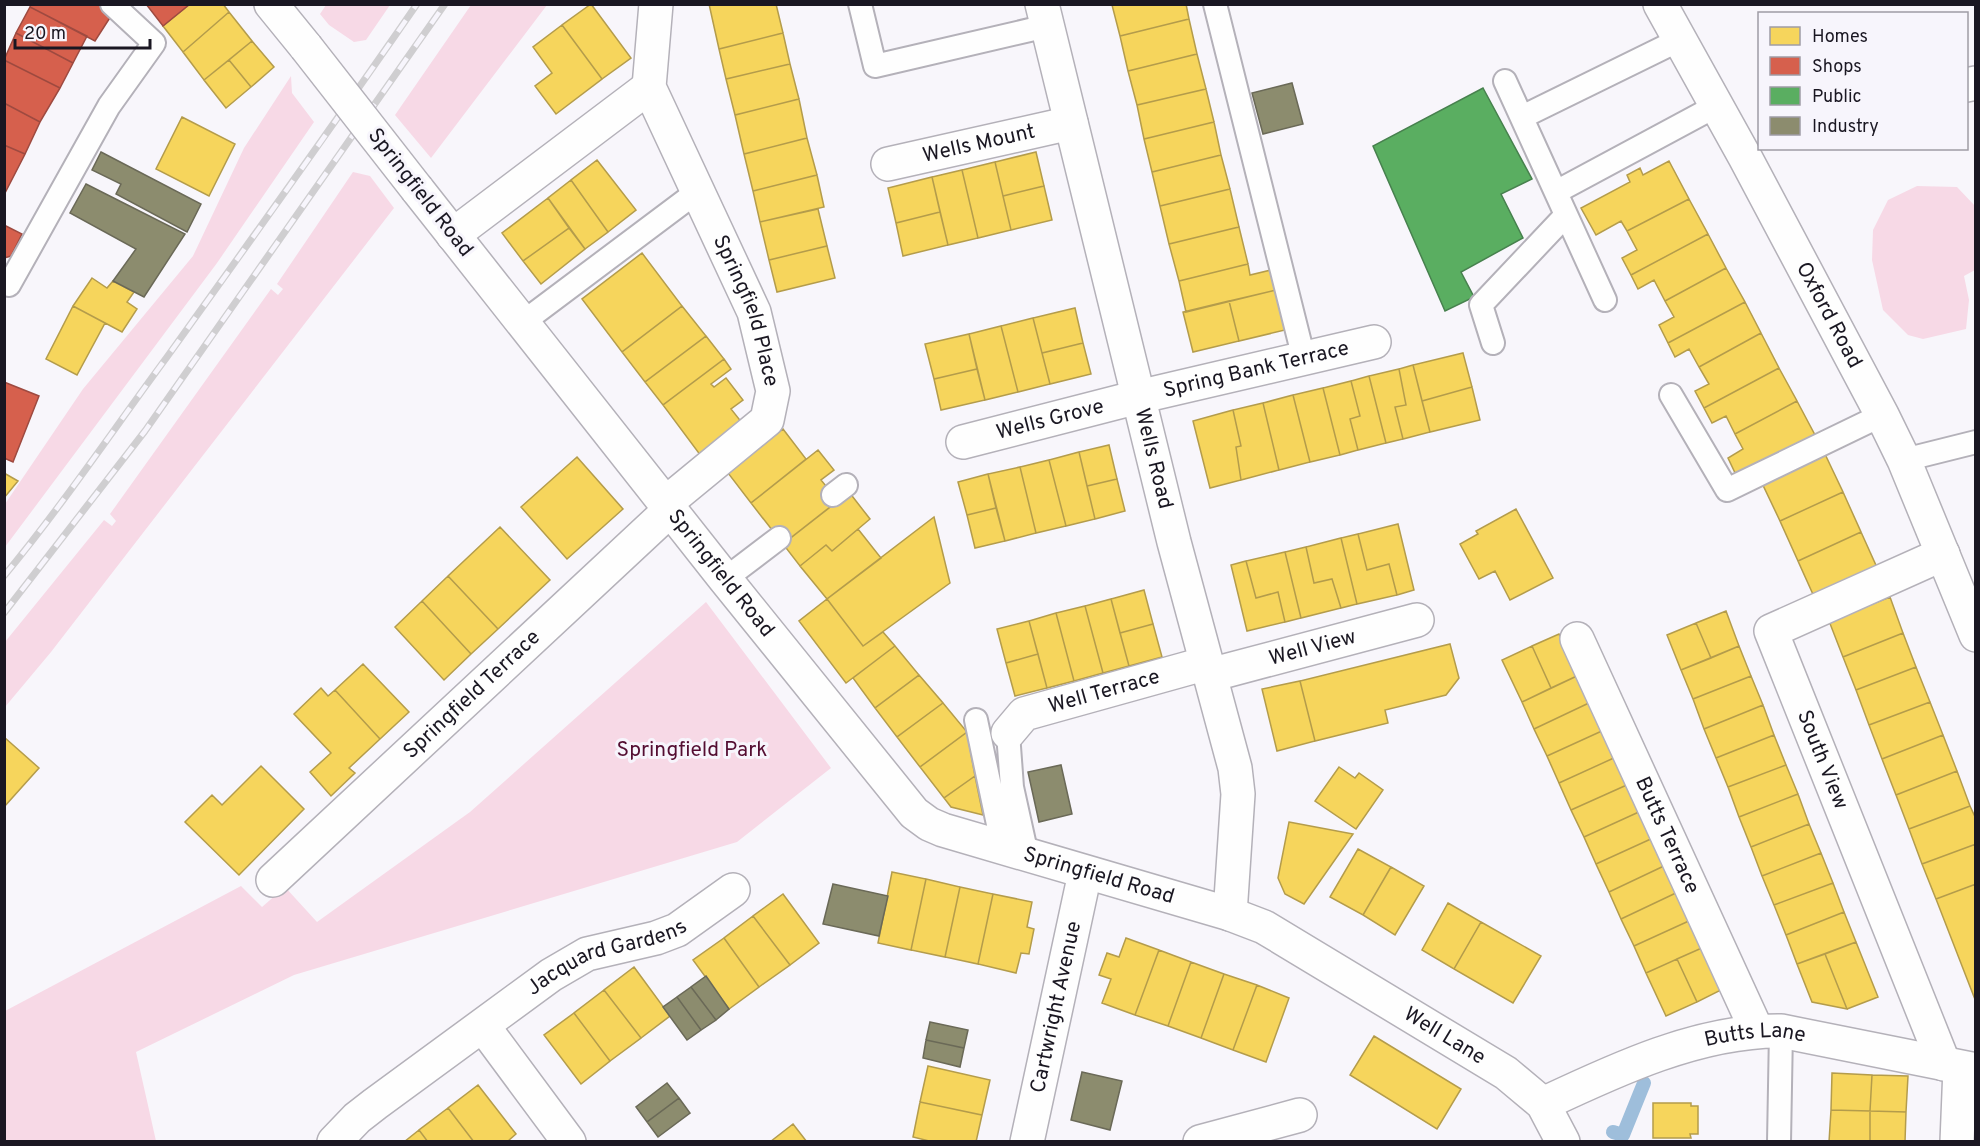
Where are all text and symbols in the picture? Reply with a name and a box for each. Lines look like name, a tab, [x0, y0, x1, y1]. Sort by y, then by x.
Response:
scale bar	[15, 12, 150, 50]
legend	[1758, 12, 1968, 150]
text: 20 m	[24, 23, 66, 46]
text: Homes	[1812, 26, 1868, 49]
text: Shops	[1812, 56, 1862, 79]
text: Public	[1812, 86, 1862, 109]
text: Industry	[1812, 116, 1879, 139]
street label: Wells Mount	[920, 118, 1038, 169]
street label: Springfield Road	[361, 123, 479, 263]
street label: Springfield Place	[706, 231, 785, 389]
street label: Oxford Road	[1790, 257, 1868, 373]
street label: Spring Bank Terrace	[1160, 335, 1352, 404]
street label: Wells Grove	[993, 393, 1107, 446]
street label: Wells Road	[1128, 405, 1179, 512]
street label: Springfield Road	[662, 504, 780, 643]
street label: Well View	[1266, 623, 1359, 672]
street label: Springfield Terrace	[398, 624, 546, 765]
street label: Well Terrace	[1045, 663, 1163, 720]
street label: South View	[1791, 706, 1854, 813]
park label: Springfield Park	[617, 737, 767, 764]
street label: Butts Terrace	[1629, 772, 1706, 898]
street label: Springfield Road	[1020, 841, 1178, 911]
street label: Jacquard Gardens	[521, 913, 693, 1002]
street label: Cartwright Avenue	[1024, 919, 1088, 1096]
street label: Well Lane	[1399, 1001, 1491, 1071]
street label: Butts Lane	[1702, 1017, 1808, 1054]

